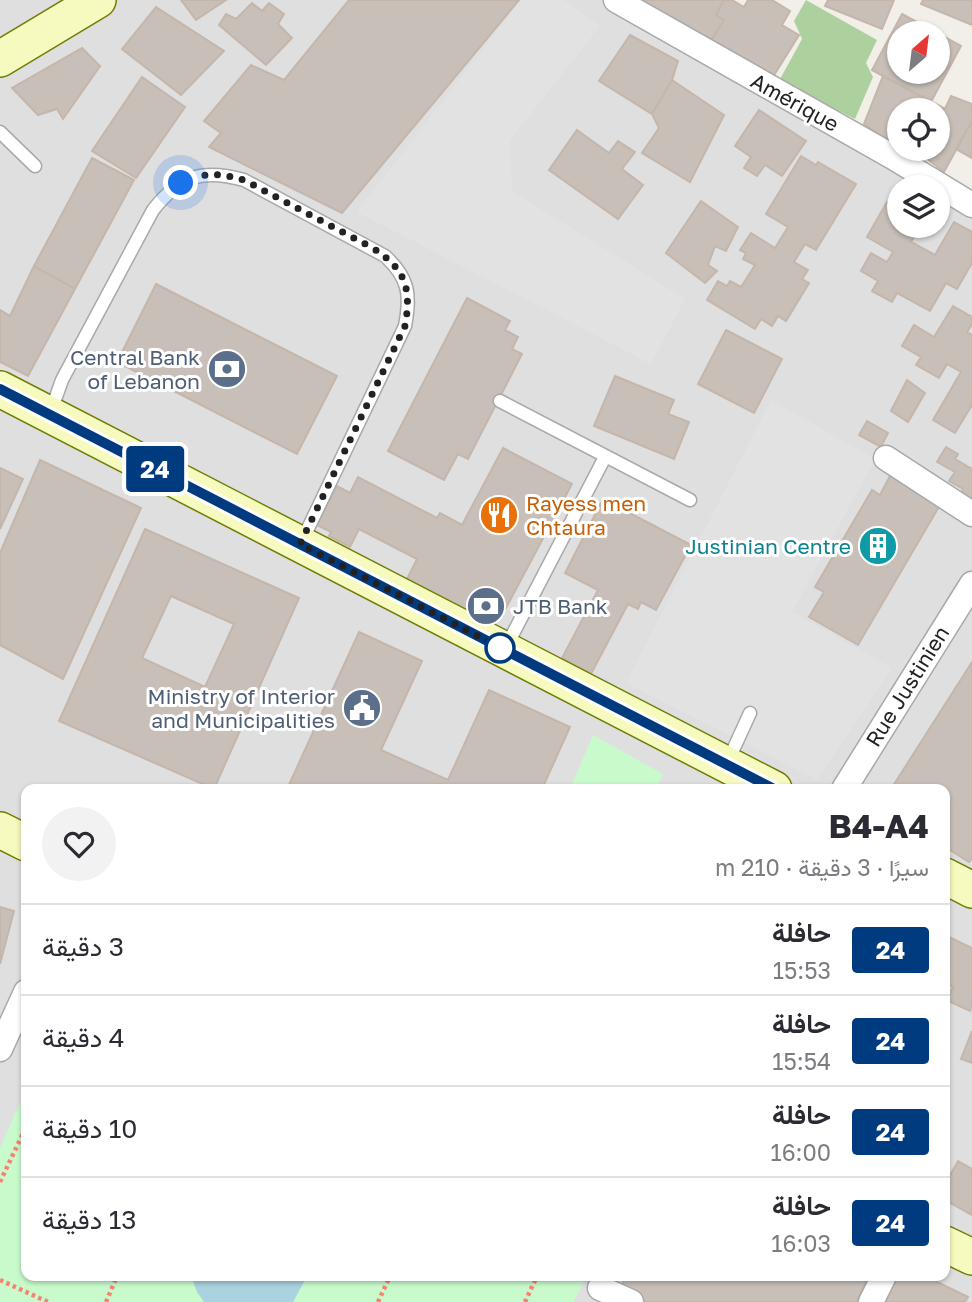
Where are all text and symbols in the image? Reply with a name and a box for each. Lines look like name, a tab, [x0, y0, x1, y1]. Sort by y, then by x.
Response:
north arrow	[887, 21, 950, 84]
map controls	[887, 21, 950, 238]
street label: Amérique	[747, 67, 843, 137]
button: locate	[887, 98, 950, 161]
your location	[163, 165, 198, 200]
button: layers	[887, 175, 950, 238]
place label: Central Bank of Lebanon	[70, 344, 200, 394]
bank icon: Central Bank of Lebanon	[206, 348, 248, 390]
line badge: 24	[124, 446, 186, 492]
text: 24	[140, 454, 170, 483]
place label: Rayess men Chtaura	[526, 490, 646, 540]
restaurant icon: Rayess men Chtaura	[478, 494, 520, 536]
building icon: Justinian Centre	[857, 525, 899, 567]
place label: Justinian Centre	[685, 533, 851, 559]
bank icon: JTB Bank	[465, 585, 507, 627]
place label: JTB Bank	[513, 593, 608, 619]
street label: Rue Justinien	[860, 621, 954, 751]
unlabelled marker	[485, 633, 515, 663]
place label: Ministry of Interior and Municipalities	[148, 683, 335, 733]
public building icon: Ministry of Interior and Municipalities	[341, 687, 383, 729]
text: B4-A4	[829, 806, 929, 845]
button: heart	[42, 807, 116, 881]
text: سيرًا · 3 دقيقة · 210 m	[715, 853, 929, 881]
text: حافلة	[772, 917, 831, 948]
text: 3 دقيقة	[42, 931, 124, 962]
text: 24	[876, 935, 905, 964]
text: 15:53	[773, 956, 831, 984]
text: حافلة	[772, 1008, 831, 1039]
text: 4 دقيقة	[42, 1022, 125, 1053]
text: 24	[876, 1026, 905, 1055]
text: 15:54	[772, 1047, 831, 1075]
text: حافلة	[772, 1099, 831, 1130]
text: 10 دقيقة	[42, 1113, 137, 1144]
text: 24	[876, 1117, 905, 1146]
text: 16:00	[771, 1138, 831, 1166]
text: حافلة	[772, 1190, 831, 1221]
text: 13 دقيقة	[42, 1204, 137, 1235]
text: 24	[876, 1208, 905, 1237]
text: 16:03	[771, 1229, 831, 1257]

